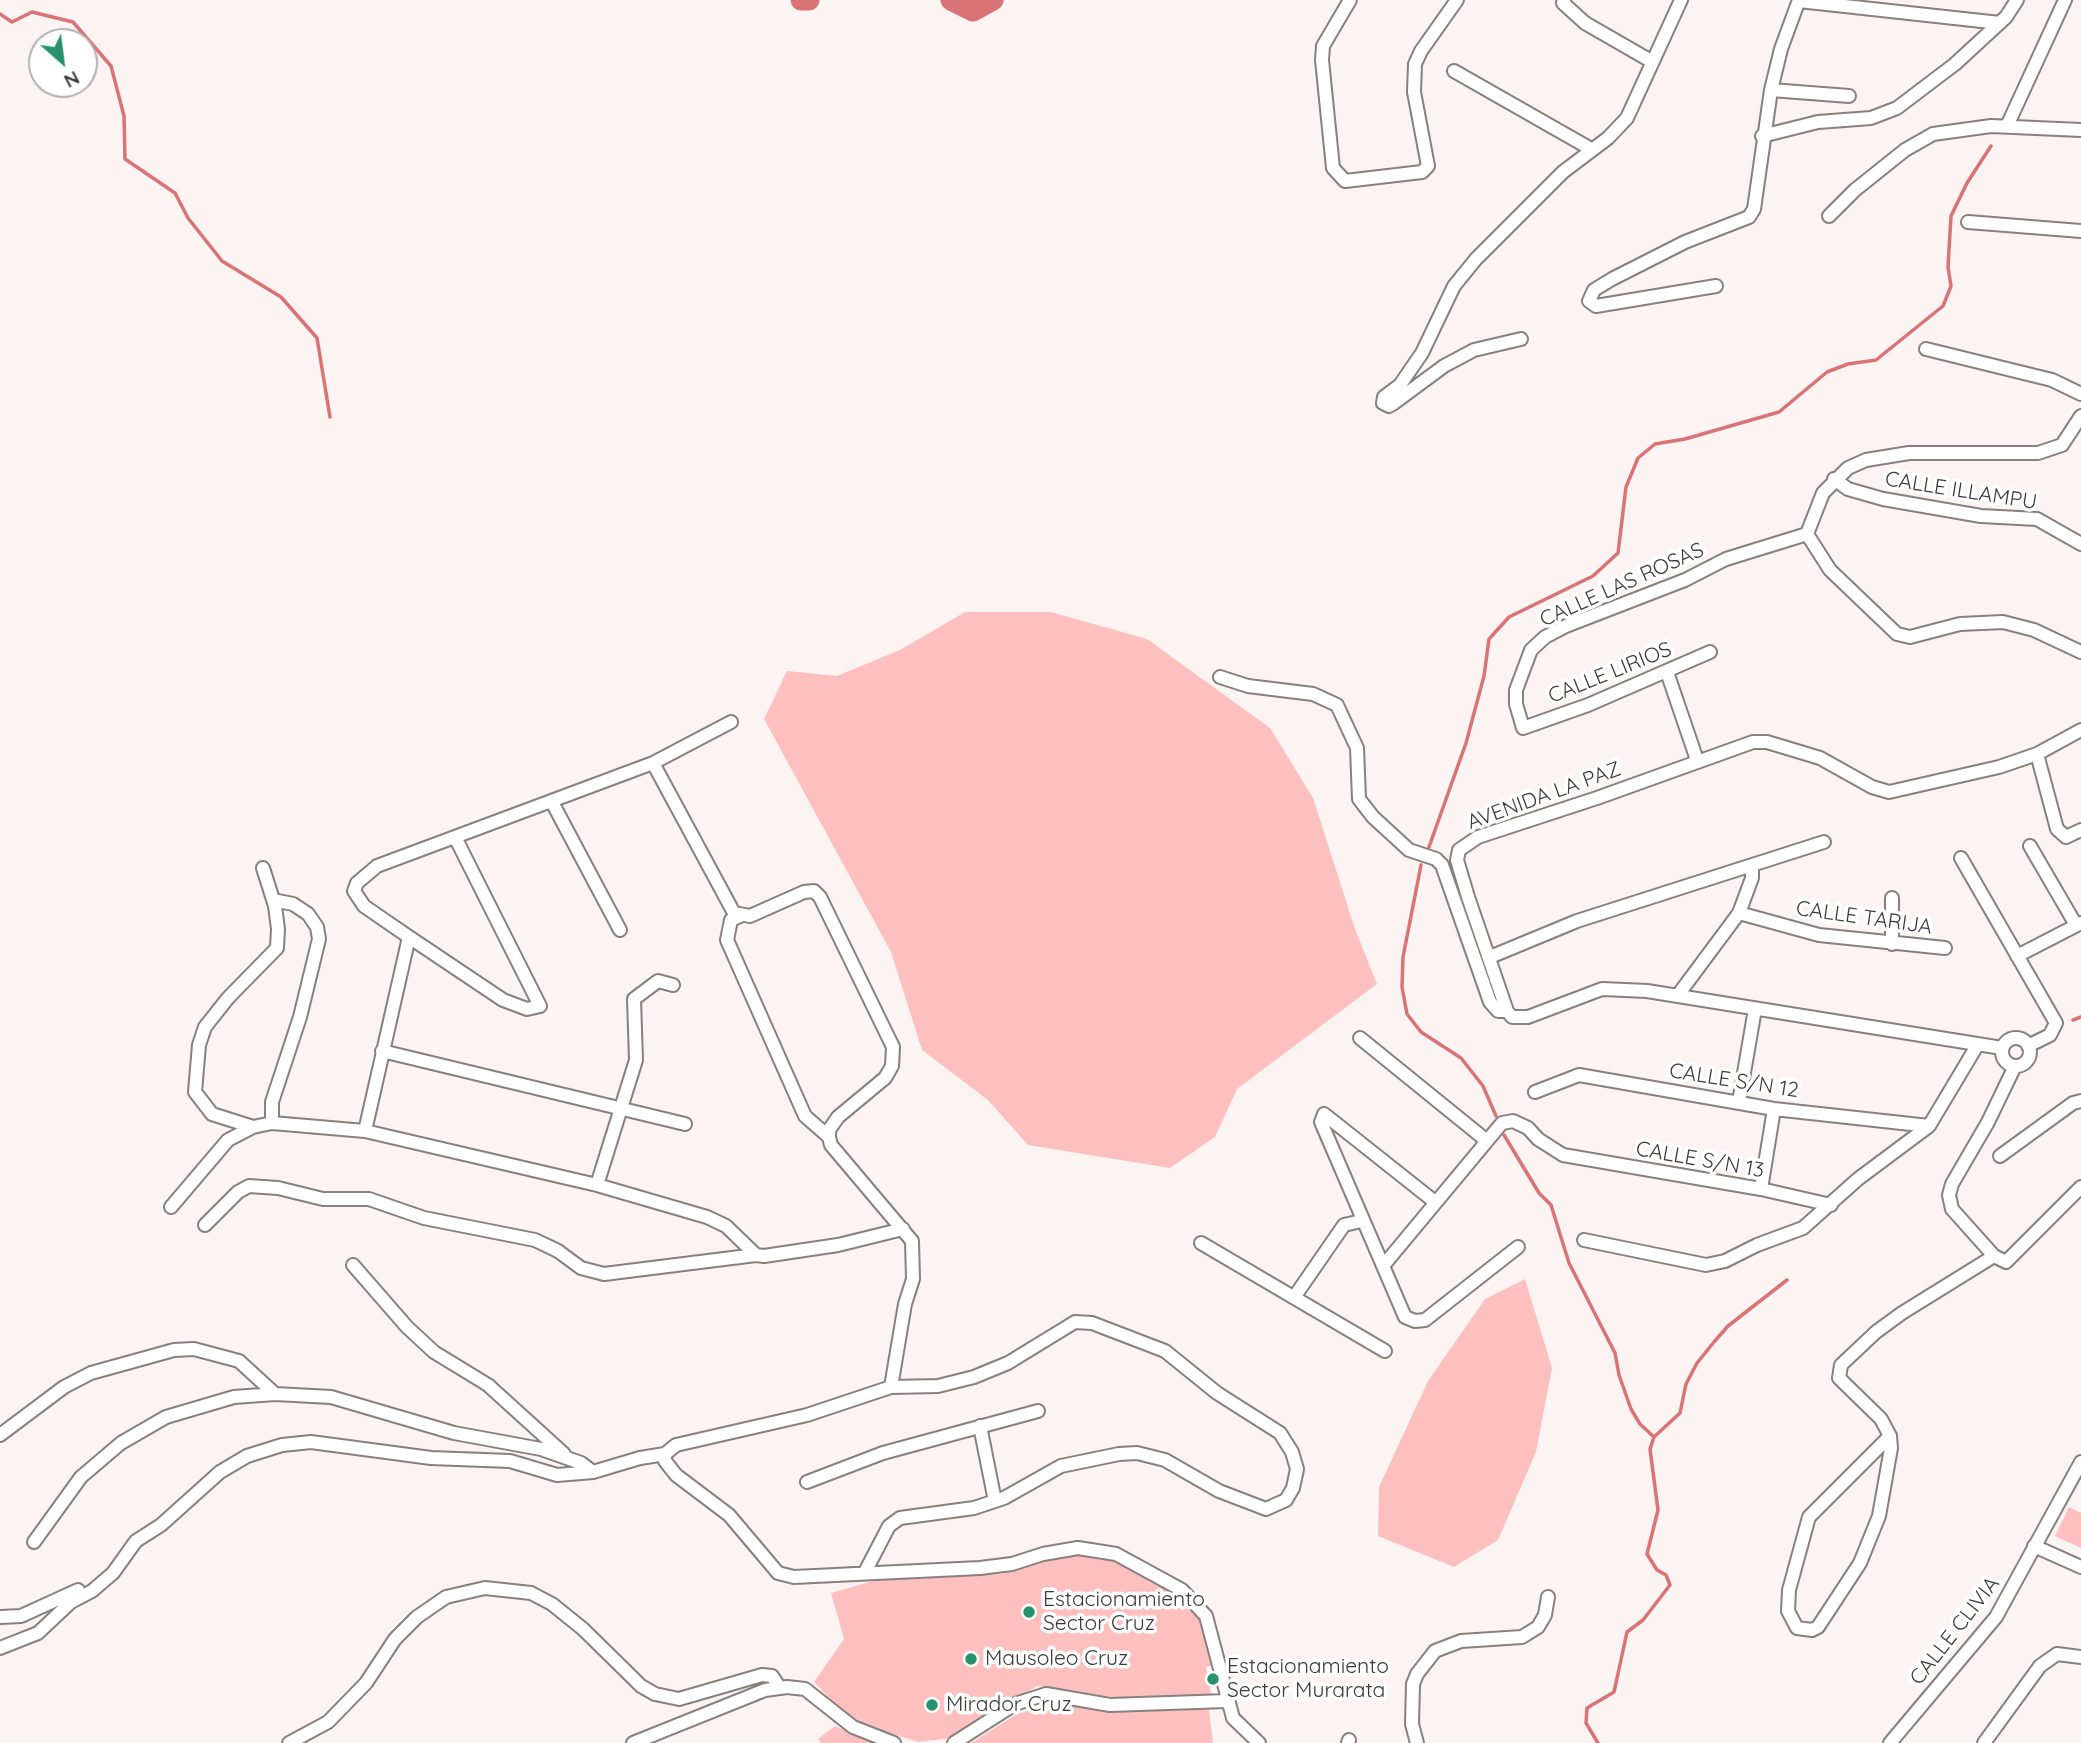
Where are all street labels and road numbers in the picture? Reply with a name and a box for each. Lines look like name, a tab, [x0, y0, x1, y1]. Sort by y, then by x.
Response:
street label: CALLE ILLAMPU	[1883, 467, 2039, 515]
street label: CALLE LAS ROSAS	[1536, 538, 1708, 632]
street label: CALLE LIRIOS	[1545, 637, 1675, 709]
street label: AVENIDA LA PAZ	[1464, 757, 1624, 835]
street label: CALLE TARIJA	[1794, 896, 1934, 940]
street label: CALLE S/N 12	[1668, 1058, 1800, 1104]
street label: CALLE S/N 13	[1634, 1136, 1766, 1184]
street label: CALLE CLIVIA	[1905, 1572, 2005, 1690]

